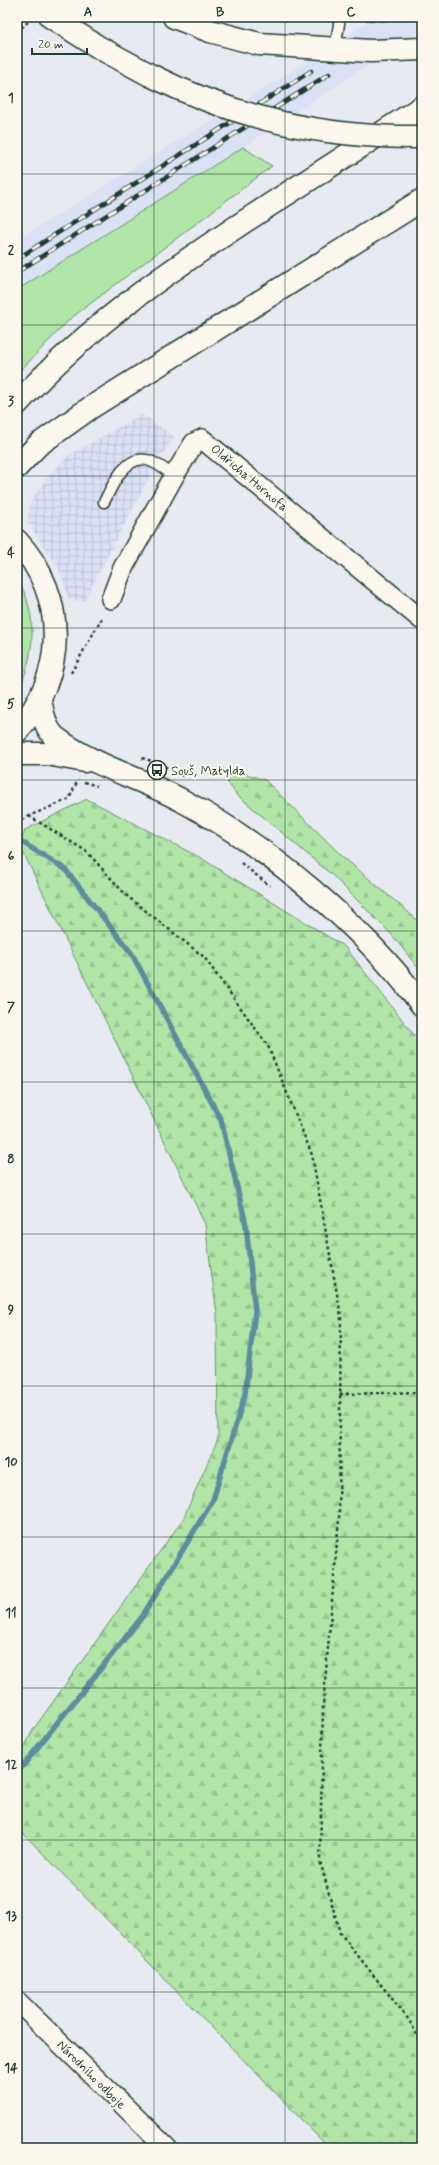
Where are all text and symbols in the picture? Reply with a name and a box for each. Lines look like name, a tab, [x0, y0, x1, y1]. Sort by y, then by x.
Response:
text: A	[84, 4, 92, 21]
text: B	[216, 4, 225, 21]
text: C	[346, 4, 356, 21]
scale bar	[32, 30, 87, 56]
text: 20 m	[38, 37, 64, 53]
text: 1	[8, 90, 14, 107]
text: 2	[8, 242, 15, 259]
text: 3	[8, 393, 14, 410]
street label: Oldřicha Hornofa	[207, 441, 292, 516]
text: 4	[7, 545, 15, 562]
text: 5	[7, 696, 15, 713]
bus stop icon: Souš, Matylda	[146, 759, 168, 781]
place label: Souš, Matylda	[171, 763, 246, 780]
text: 6	[8, 848, 15, 865]
text: 7	[7, 999, 15, 1016]
text: 8	[7, 1151, 15, 1168]
text: 9	[8, 1302, 15, 1319]
text: 10	[4, 1454, 18, 1471]
text: 11	[5, 1605, 17, 1622]
text: 12	[5, 1757, 17, 1774]
text: 13	[5, 1908, 17, 1925]
street label: Národního odboje	[53, 2037, 129, 2113]
text: 14	[4, 2060, 18, 2077]

